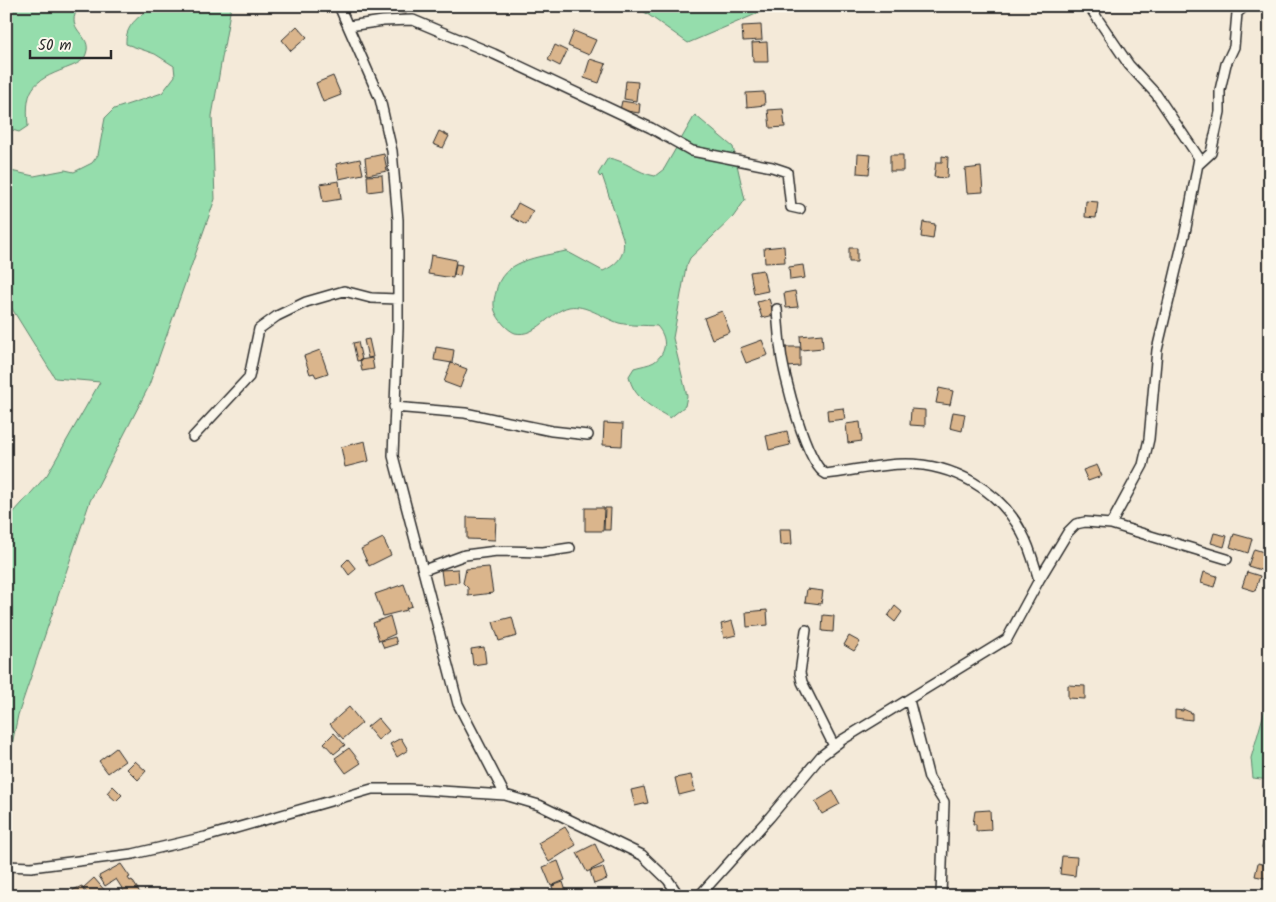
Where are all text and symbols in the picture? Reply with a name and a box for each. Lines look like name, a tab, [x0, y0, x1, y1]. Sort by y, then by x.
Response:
scale bar	[30, 28, 111, 60]
text: 50 m	[38, 34, 72, 58]

